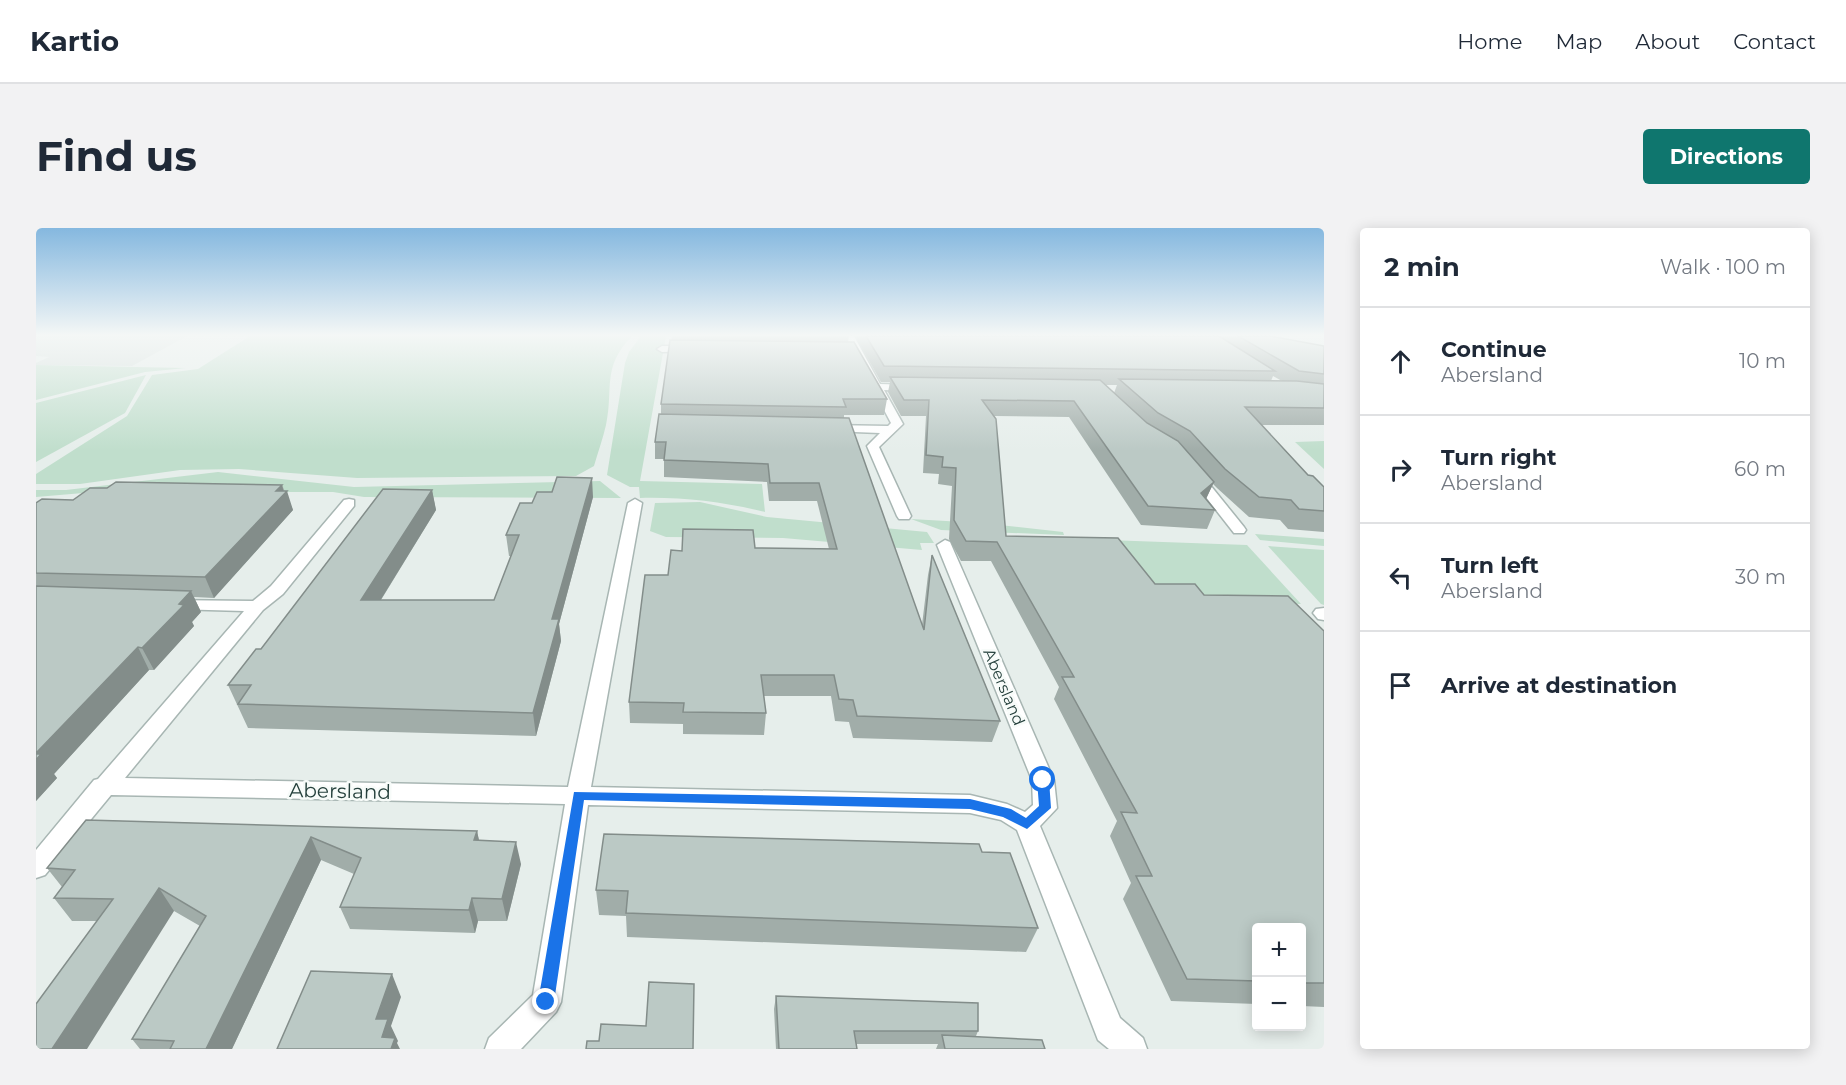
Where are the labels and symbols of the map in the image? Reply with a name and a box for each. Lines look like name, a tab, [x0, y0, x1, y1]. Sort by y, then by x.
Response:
street label: Abersland	[979, 646, 1029, 728]
route start	[1029, 766, 1055, 792]
street label: Abersland	[289, 778, 391, 804]
route end	[532, 988, 558, 1014]

